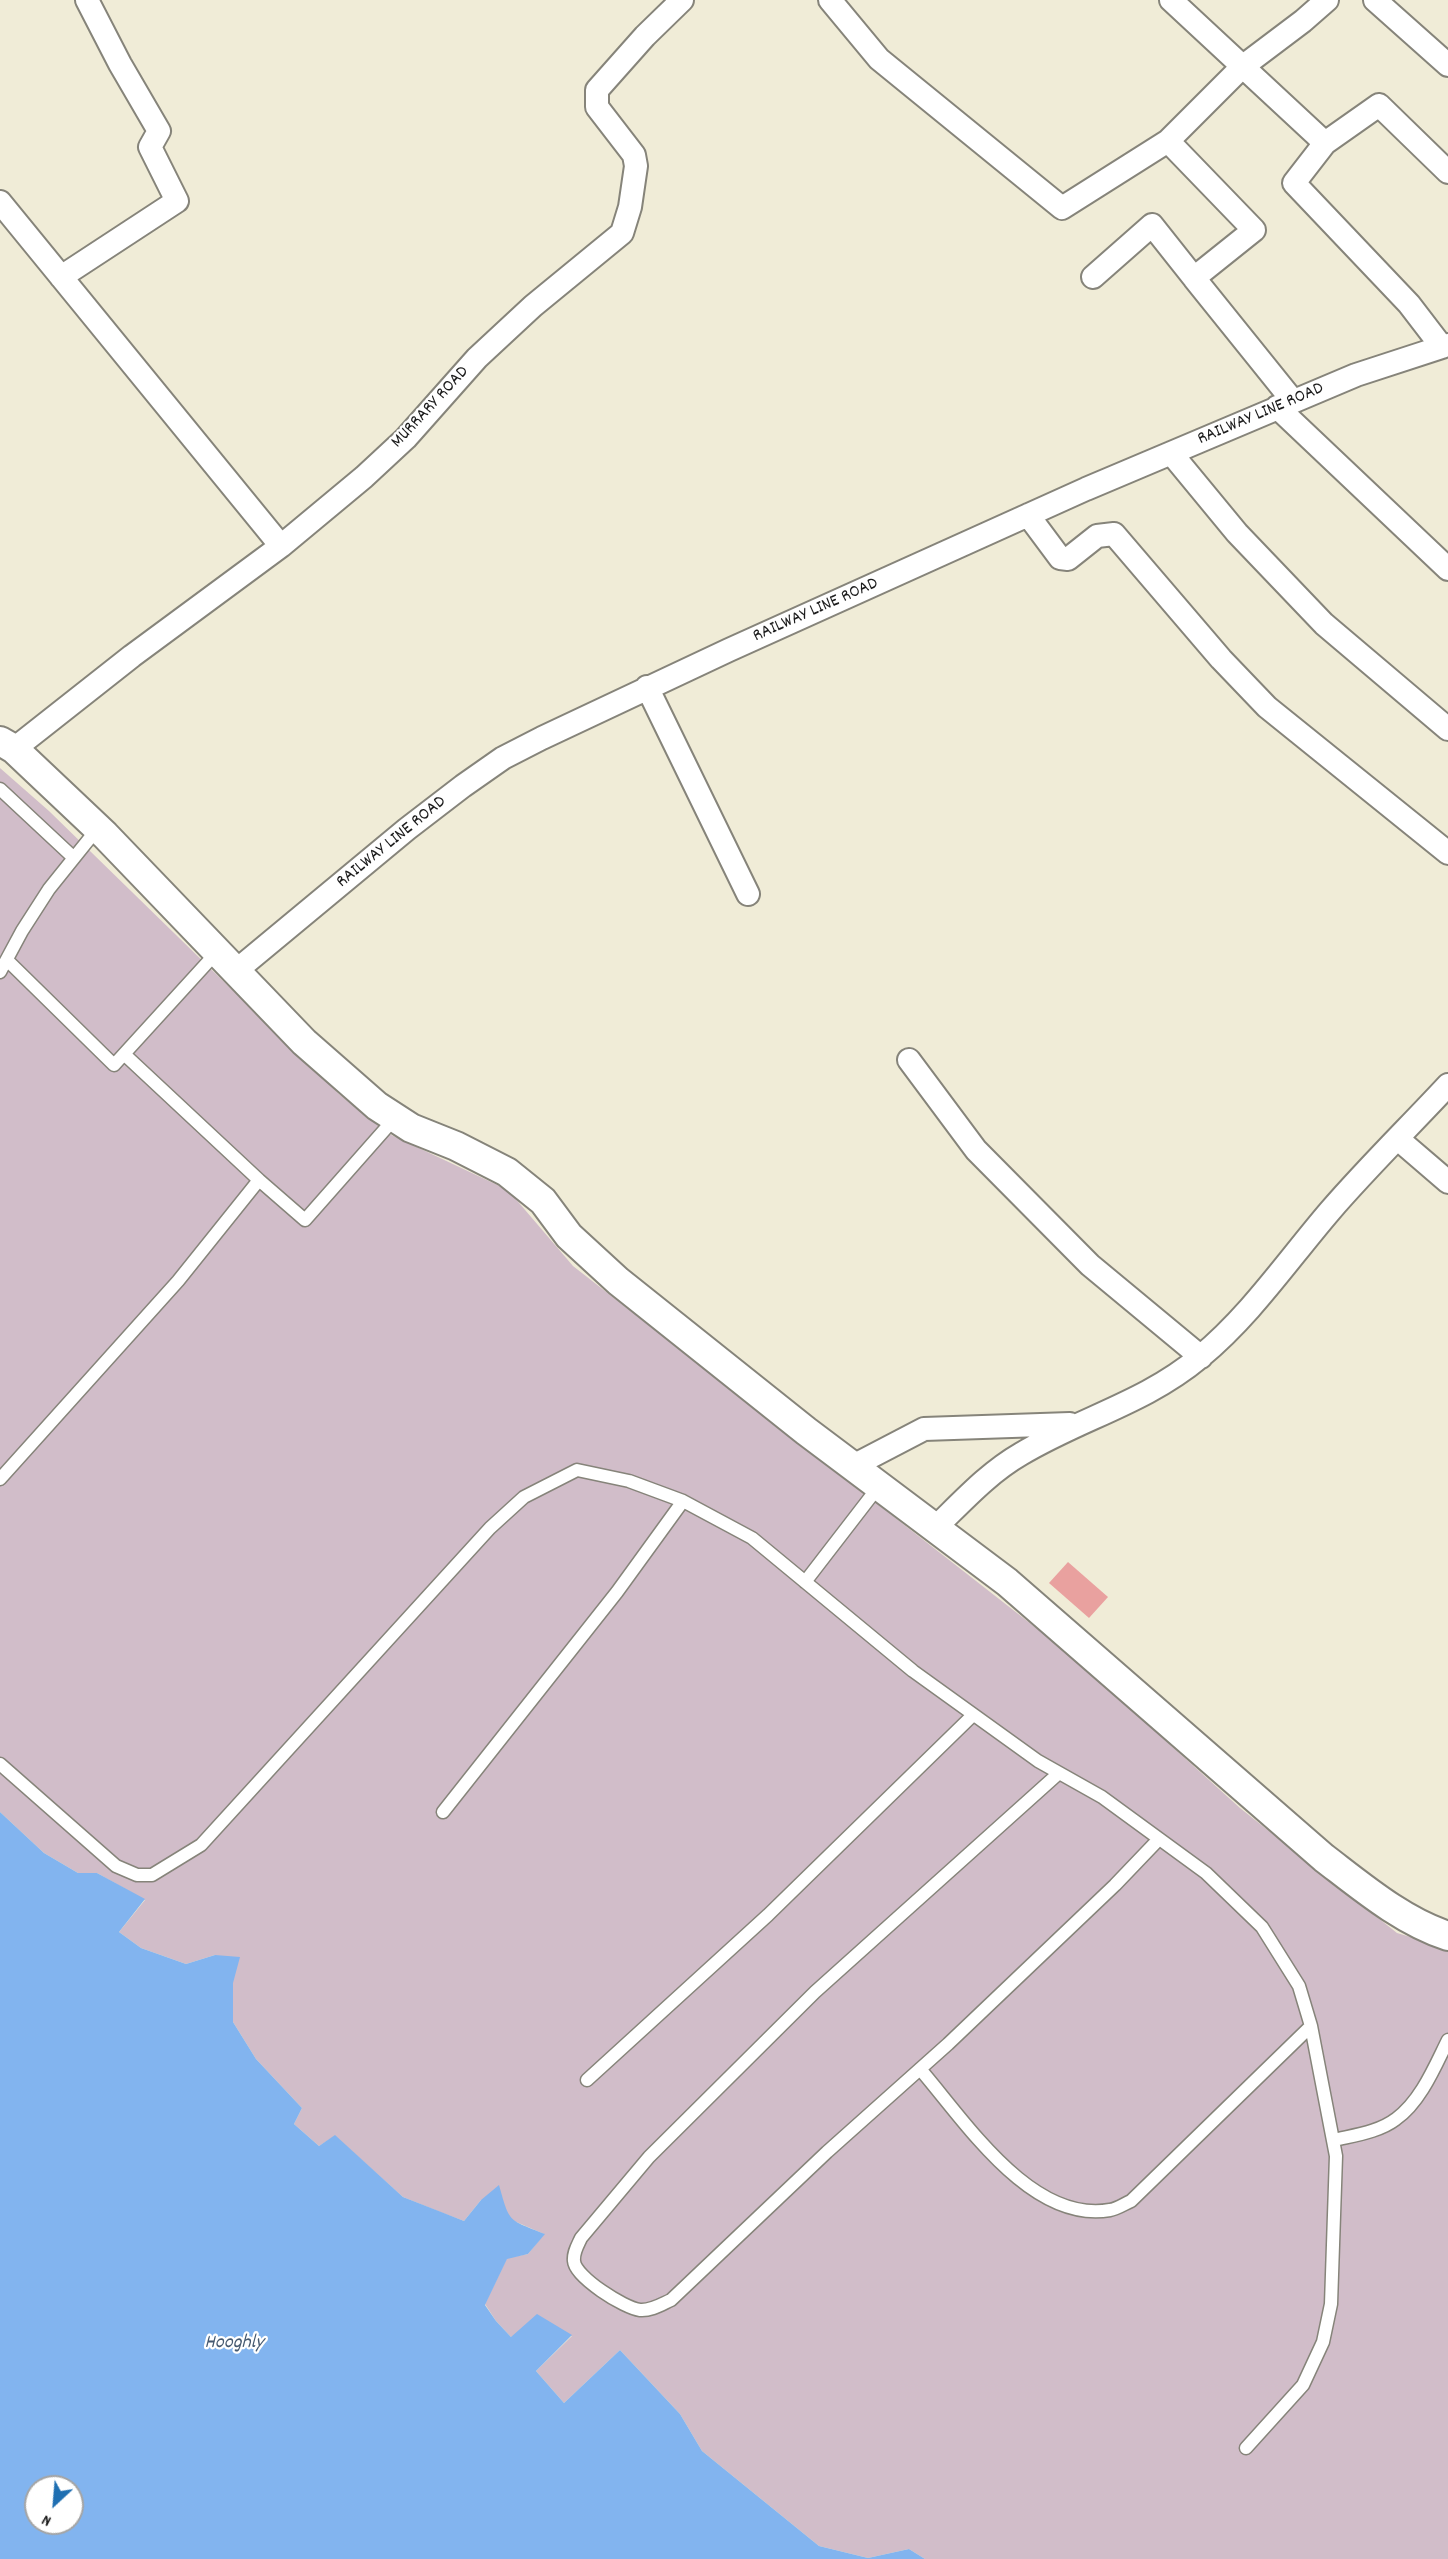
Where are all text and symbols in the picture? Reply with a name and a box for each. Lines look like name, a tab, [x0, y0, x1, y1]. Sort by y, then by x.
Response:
street label: MURRARY ROAD	[388, 363, 474, 453]
street label: RAILWAY LINE ROAD	[1195, 379, 1327, 451]
street label: RAILWAY LINE ROAD	[750, 574, 882, 648]
street label: RAILWAY LINE ROAD	[333, 792, 451, 894]
water label: Hooghly	[205, 2332, 263, 2356]
north arrow	[24, 2475, 84, 2535]
text: N	[38, 2508, 55, 2532]

